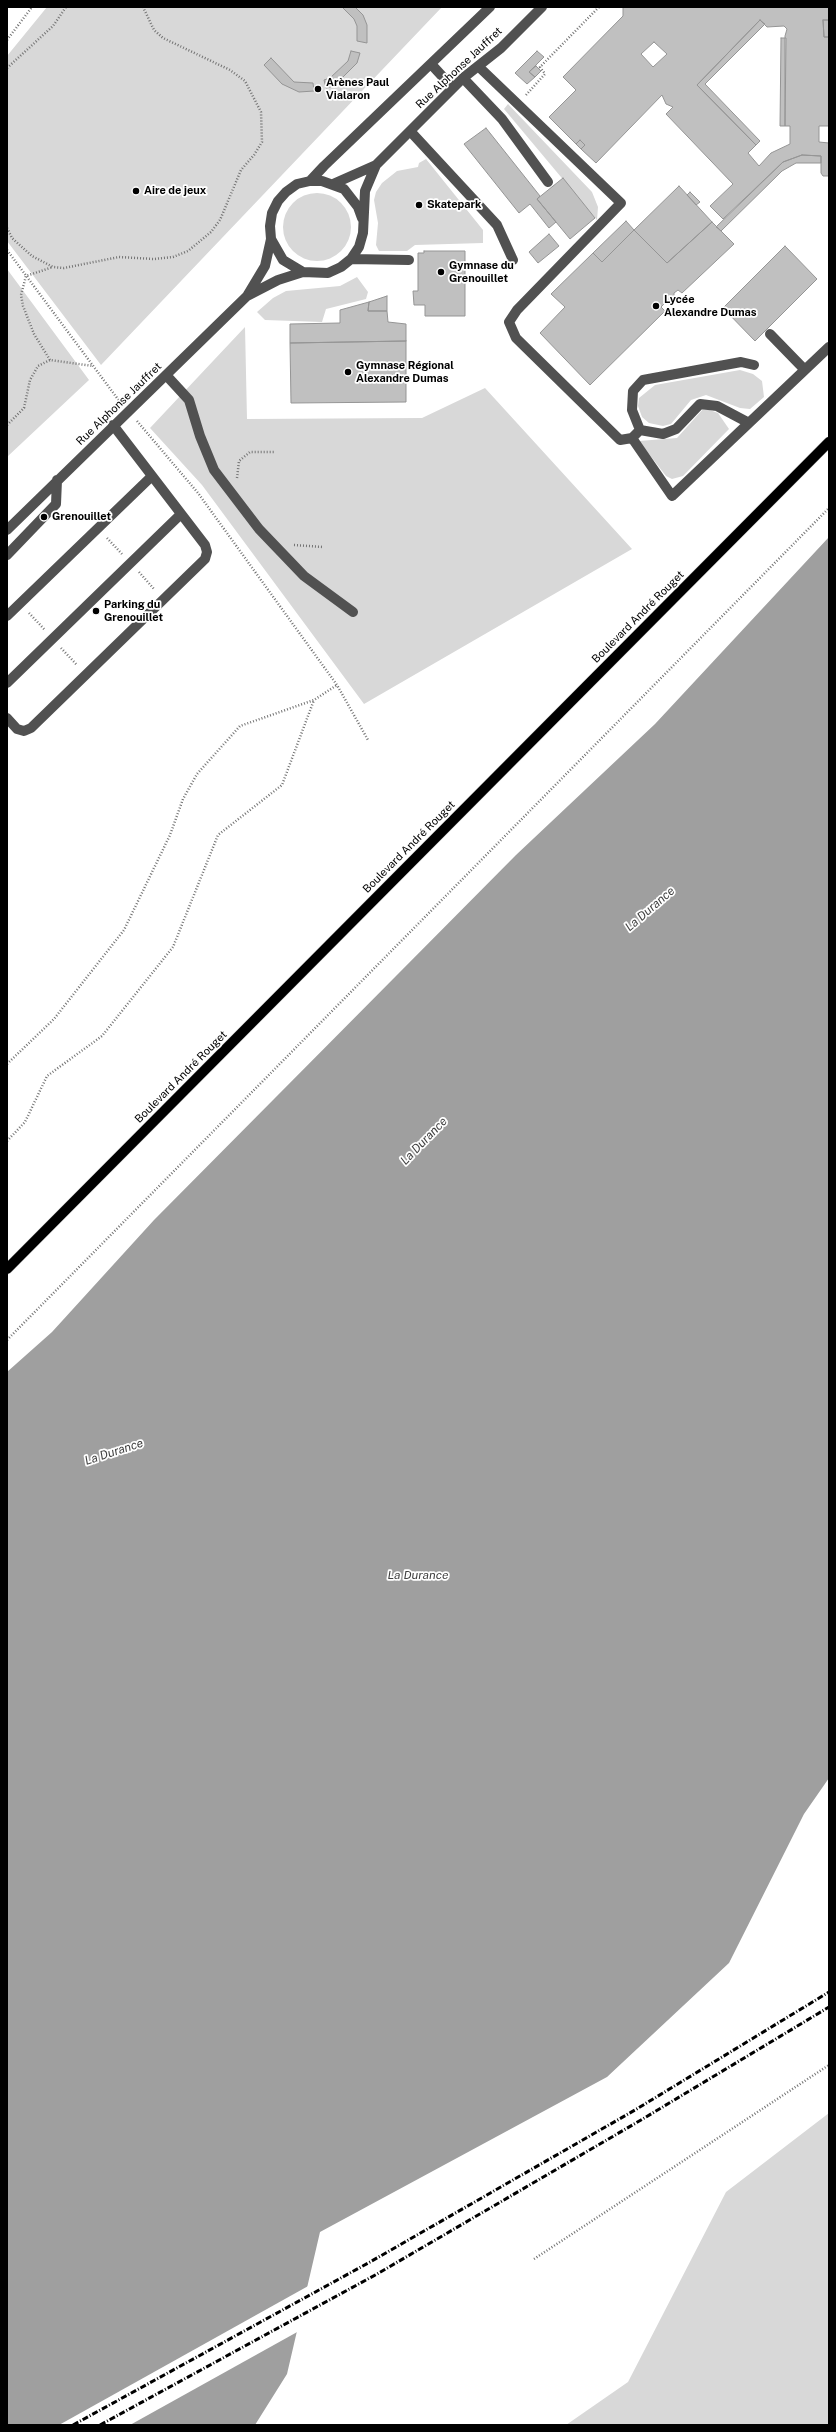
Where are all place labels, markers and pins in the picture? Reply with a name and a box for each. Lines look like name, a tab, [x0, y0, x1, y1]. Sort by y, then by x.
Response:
place label: Arènes Paul Vialaron	[326, 76, 389, 102]
marker: Arènes Paul Vialaron	[313, 84, 323, 94]
place label: Aire de jeux	[144, 184, 206, 198]
marker: Aire de jeux	[131, 186, 141, 196]
place label: Skatepark	[427, 198, 481, 212]
marker: Skatepark	[414, 200, 424, 210]
place label: Gymnase du Grenouillet	[449, 259, 514, 285]
marker: Gymnase du Grenouillet	[436, 267, 446, 277]
place label: Lycée Alexandre Dumas	[664, 293, 757, 319]
marker: Lycée Alexandre Dumas	[651, 301, 661, 311]
place label: Gymnase Régional Alexandre Dumas	[356, 359, 454, 385]
marker: Gymnase Régional Alexandre Dumas	[343, 367, 353, 377]
place label: Grenouillet	[52, 510, 111, 524]
marker: Grenouillet	[39, 512, 49, 522]
place label: Parking du Grenouillet	[104, 598, 163, 624]
marker: Parking du Grenouillet	[91, 606, 101, 616]

